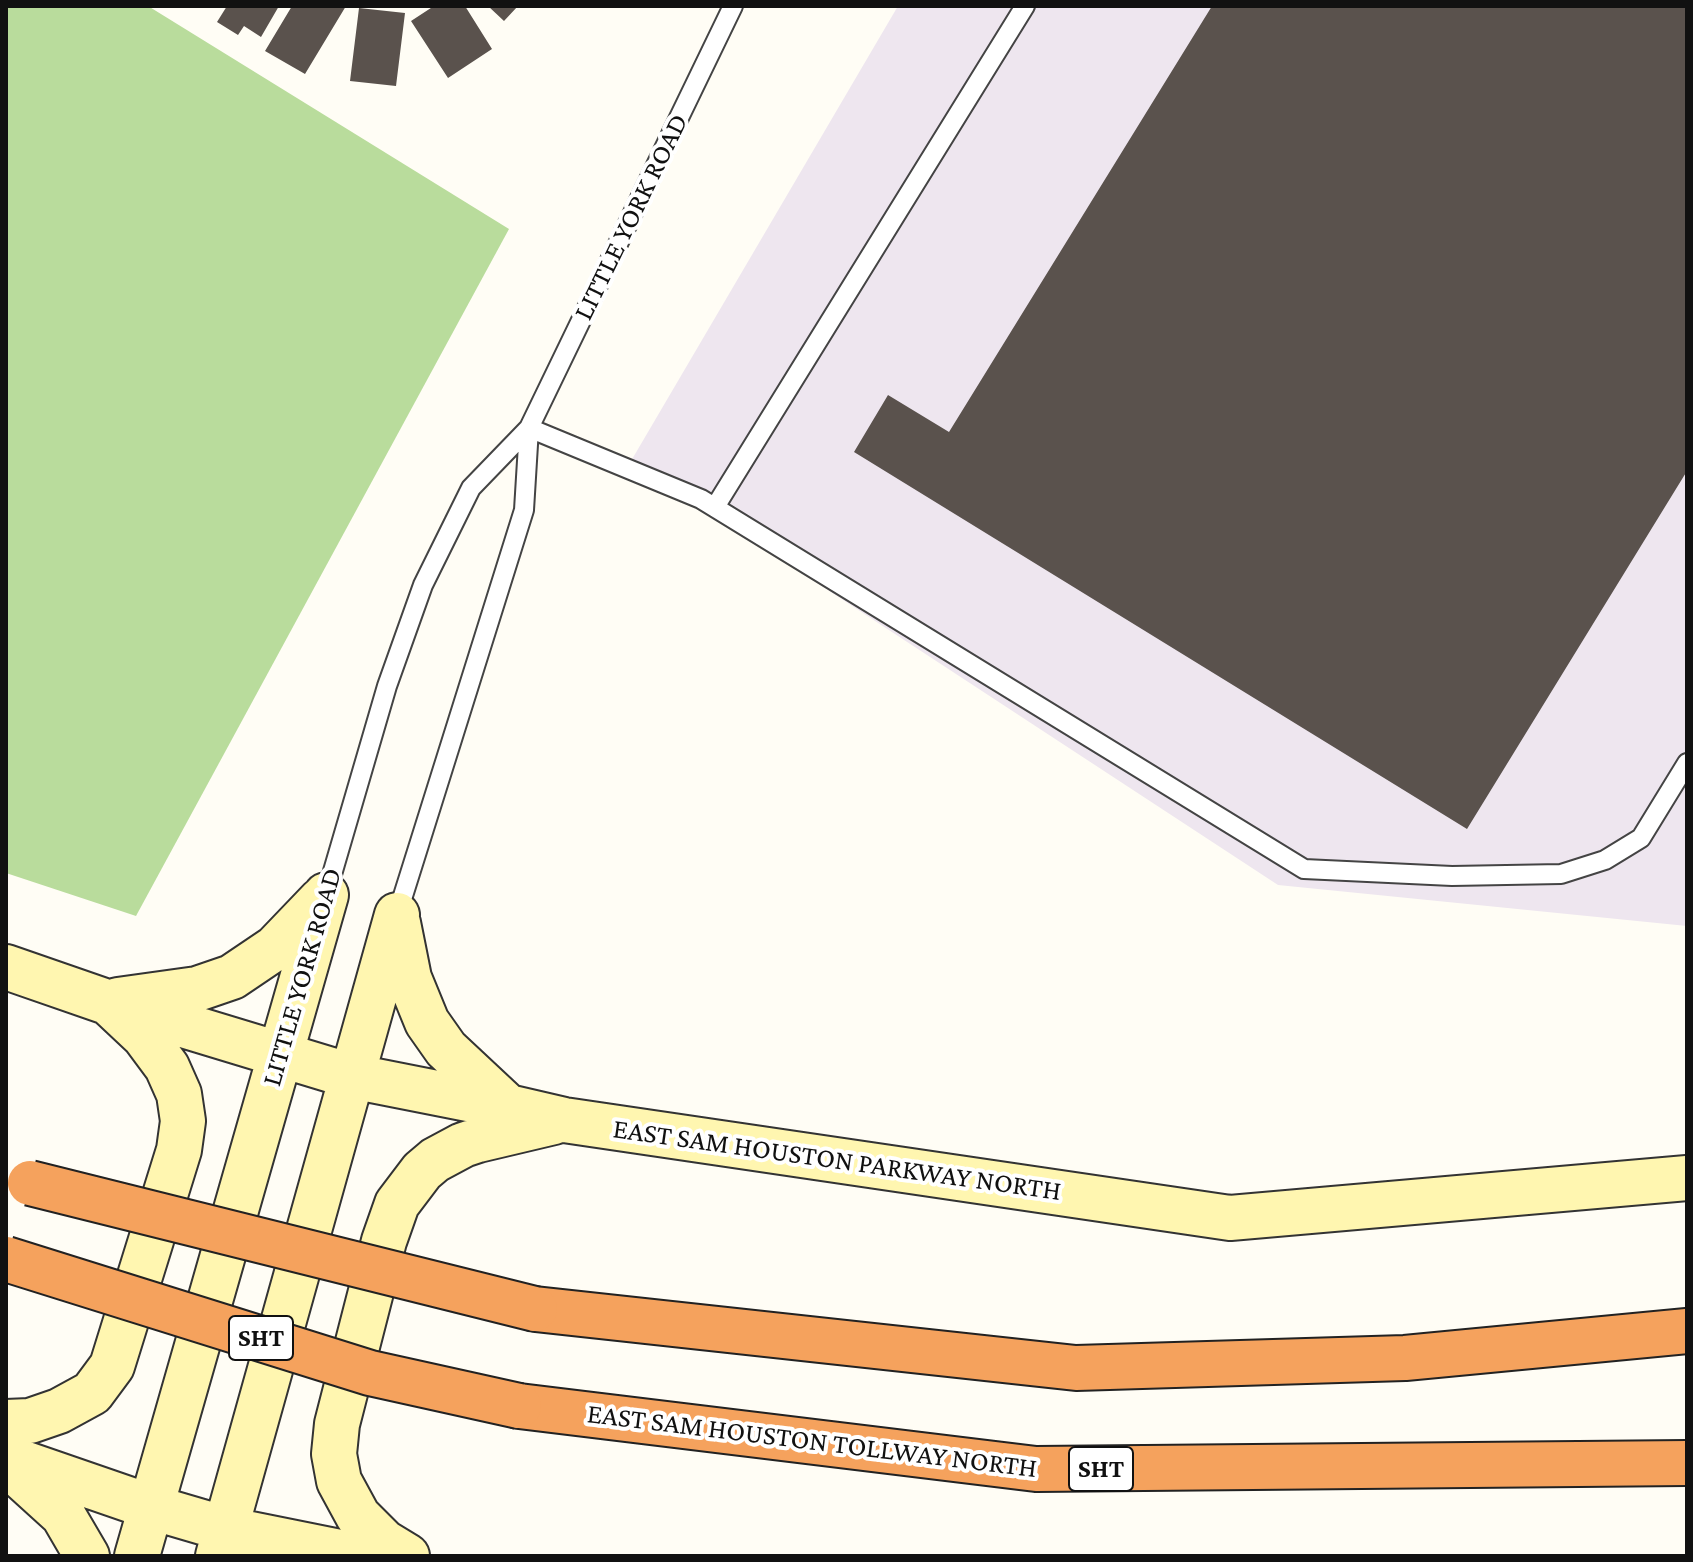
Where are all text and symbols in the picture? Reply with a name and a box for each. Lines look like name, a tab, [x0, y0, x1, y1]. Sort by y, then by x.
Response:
street label: LITTLE YORK ROAD	[567, 108, 695, 326]
street label: LITTLE YORK ROAD	[255, 864, 349, 1090]
street label: EAST SAM HOUSTON PARKWAY NORTH	[611, 1112, 1063, 1208]
road number: SHT	[229, 1316, 293, 1360]
street label: EAST SAM HOUSTON TOLLWAY NORTH	[585, 1397, 1039, 1485]
road number: SHT	[1069, 1447, 1133, 1491]

